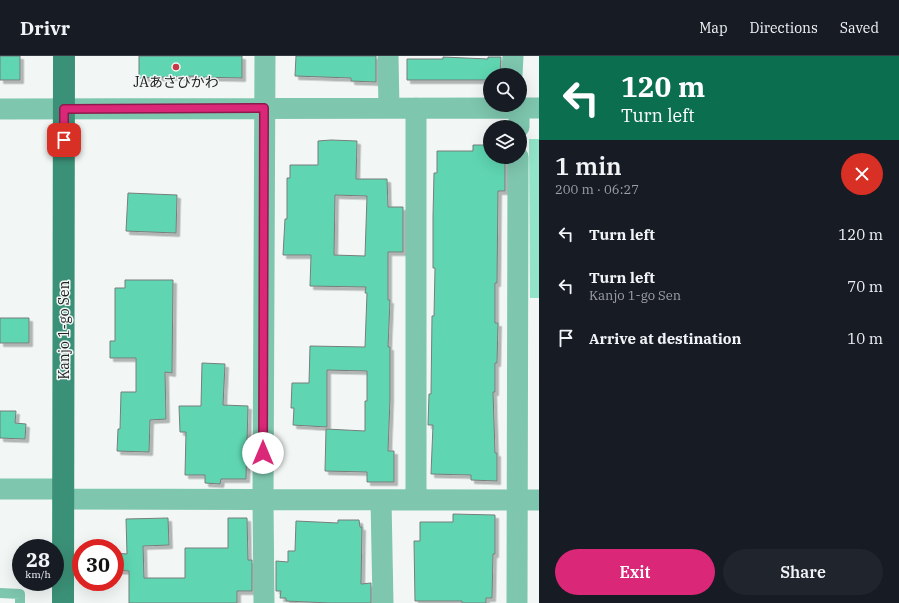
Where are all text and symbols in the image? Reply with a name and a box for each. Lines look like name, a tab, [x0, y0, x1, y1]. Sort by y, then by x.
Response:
text: Drivr	[20, 16, 70, 40]
text: Map	[699, 19, 728, 37]
text: Directions	[750, 19, 818, 37]
text: Saved	[840, 19, 879, 37]
marker: JAあさひかわ	[171, 62, 181, 72]
map controls	[483, 68, 527, 164]
button: search	[483, 68, 527, 112]
text: 120 m	[621, 68, 705, 105]
icon: left	[555, 72, 607, 124]
place label: JAあさひかわ	[133, 73, 219, 91]
text: Turn left	[621, 104, 695, 127]
button: layers	[483, 120, 527, 164]
pin	[47, 123, 81, 157]
icon: arrive	[53, 129, 75, 151]
text: 1 min	[555, 150, 622, 182]
button: close	[841, 153, 883, 195]
text: 200 m · 06:27	[555, 181, 639, 198]
icon: left	[555, 223, 577, 245]
text: Turn left	[589, 225, 655, 244]
text: 120 m	[838, 225, 883, 244]
text: Turn left	[589, 268, 655, 287]
icon: left	[555, 275, 577, 297]
text: 70 m	[847, 277, 883, 296]
street label: Kanjo 1-go Sen	[55, 280, 73, 380]
text: Kanjo 1-go Sen	[589, 287, 681, 304]
icon: arrive	[555, 327, 577, 349]
text: Arrive at destination	[589, 329, 741, 348]
text: 10 m	[847, 329, 883, 348]
position arrow	[242, 432, 284, 474]
speed limit sign: 30	[72, 539, 124, 591]
text: 28	[26, 546, 50, 573]
button: Exit	[555, 549, 715, 595]
button: Share	[723, 549, 883, 595]
text: km/h	[25, 568, 51, 581]

